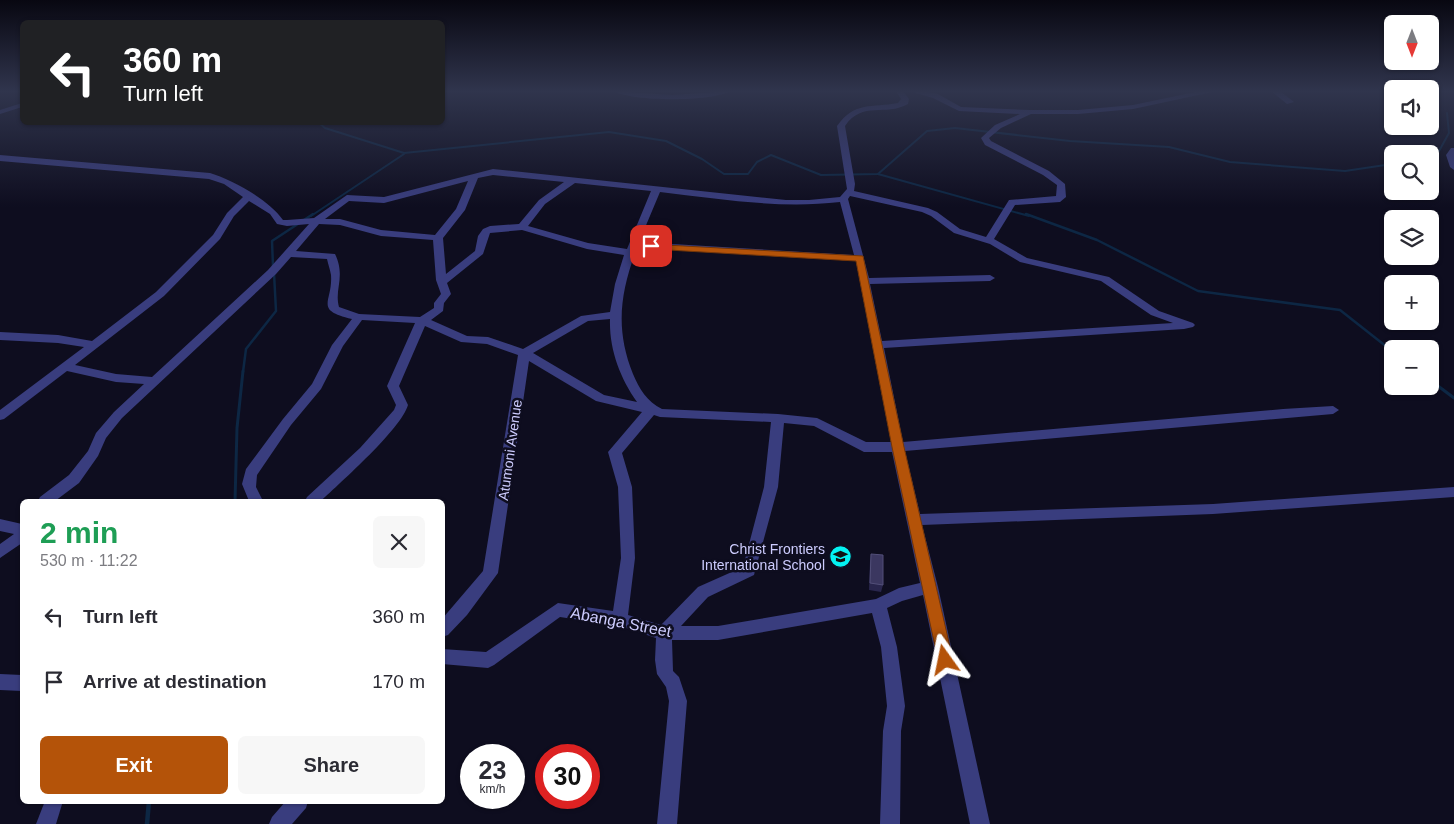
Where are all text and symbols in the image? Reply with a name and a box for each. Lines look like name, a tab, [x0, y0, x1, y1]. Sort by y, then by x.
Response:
north arrow	[1384, 15, 1439, 70]
map controls	[1384, 15, 1439, 395]
icon: left	[40, 40, 105, 105]
text: 360 m	[123, 40, 222, 79]
button: sound	[1384, 80, 1439, 135]
text: Turn left	[123, 81, 203, 106]
button: search	[1384, 145, 1439, 200]
button: layers	[1384, 210, 1439, 265]
pin	[630, 225, 672, 267]
icon: arrive	[637, 232, 665, 260]
button: +	[1384, 275, 1439, 330]
button: −	[1384, 340, 1439, 395]
street label: Atumoni Avenue	[495, 398, 525, 501]
text: 2 min	[40, 516, 118, 549]
button: close	[373, 516, 425, 568]
place label: Christ Frontiers International School	[701, 541, 825, 573]
school or university icon: Christ Frontiers International School	[829, 545, 853, 569]
text: 530 m · 11:22	[40, 552, 138, 569]
icon: left	[40, 603, 68, 631]
street label: Abanga Street	[569, 604, 673, 640]
text: Turn left	[83, 606, 158, 627]
text: 360 m	[372, 606, 425, 627]
position arrow	[918, 633, 970, 685]
icon: arrive	[40, 668, 68, 696]
text: Arrive at destination	[83, 671, 267, 692]
text: 170 m	[372, 671, 425, 692]
button: Exit	[40, 736, 228, 794]
button: Share	[238, 736, 425, 794]
speed limit sign: 30	[535, 744, 600, 809]
text: 23	[479, 756, 506, 784]
text: km/h	[479, 782, 506, 796]

